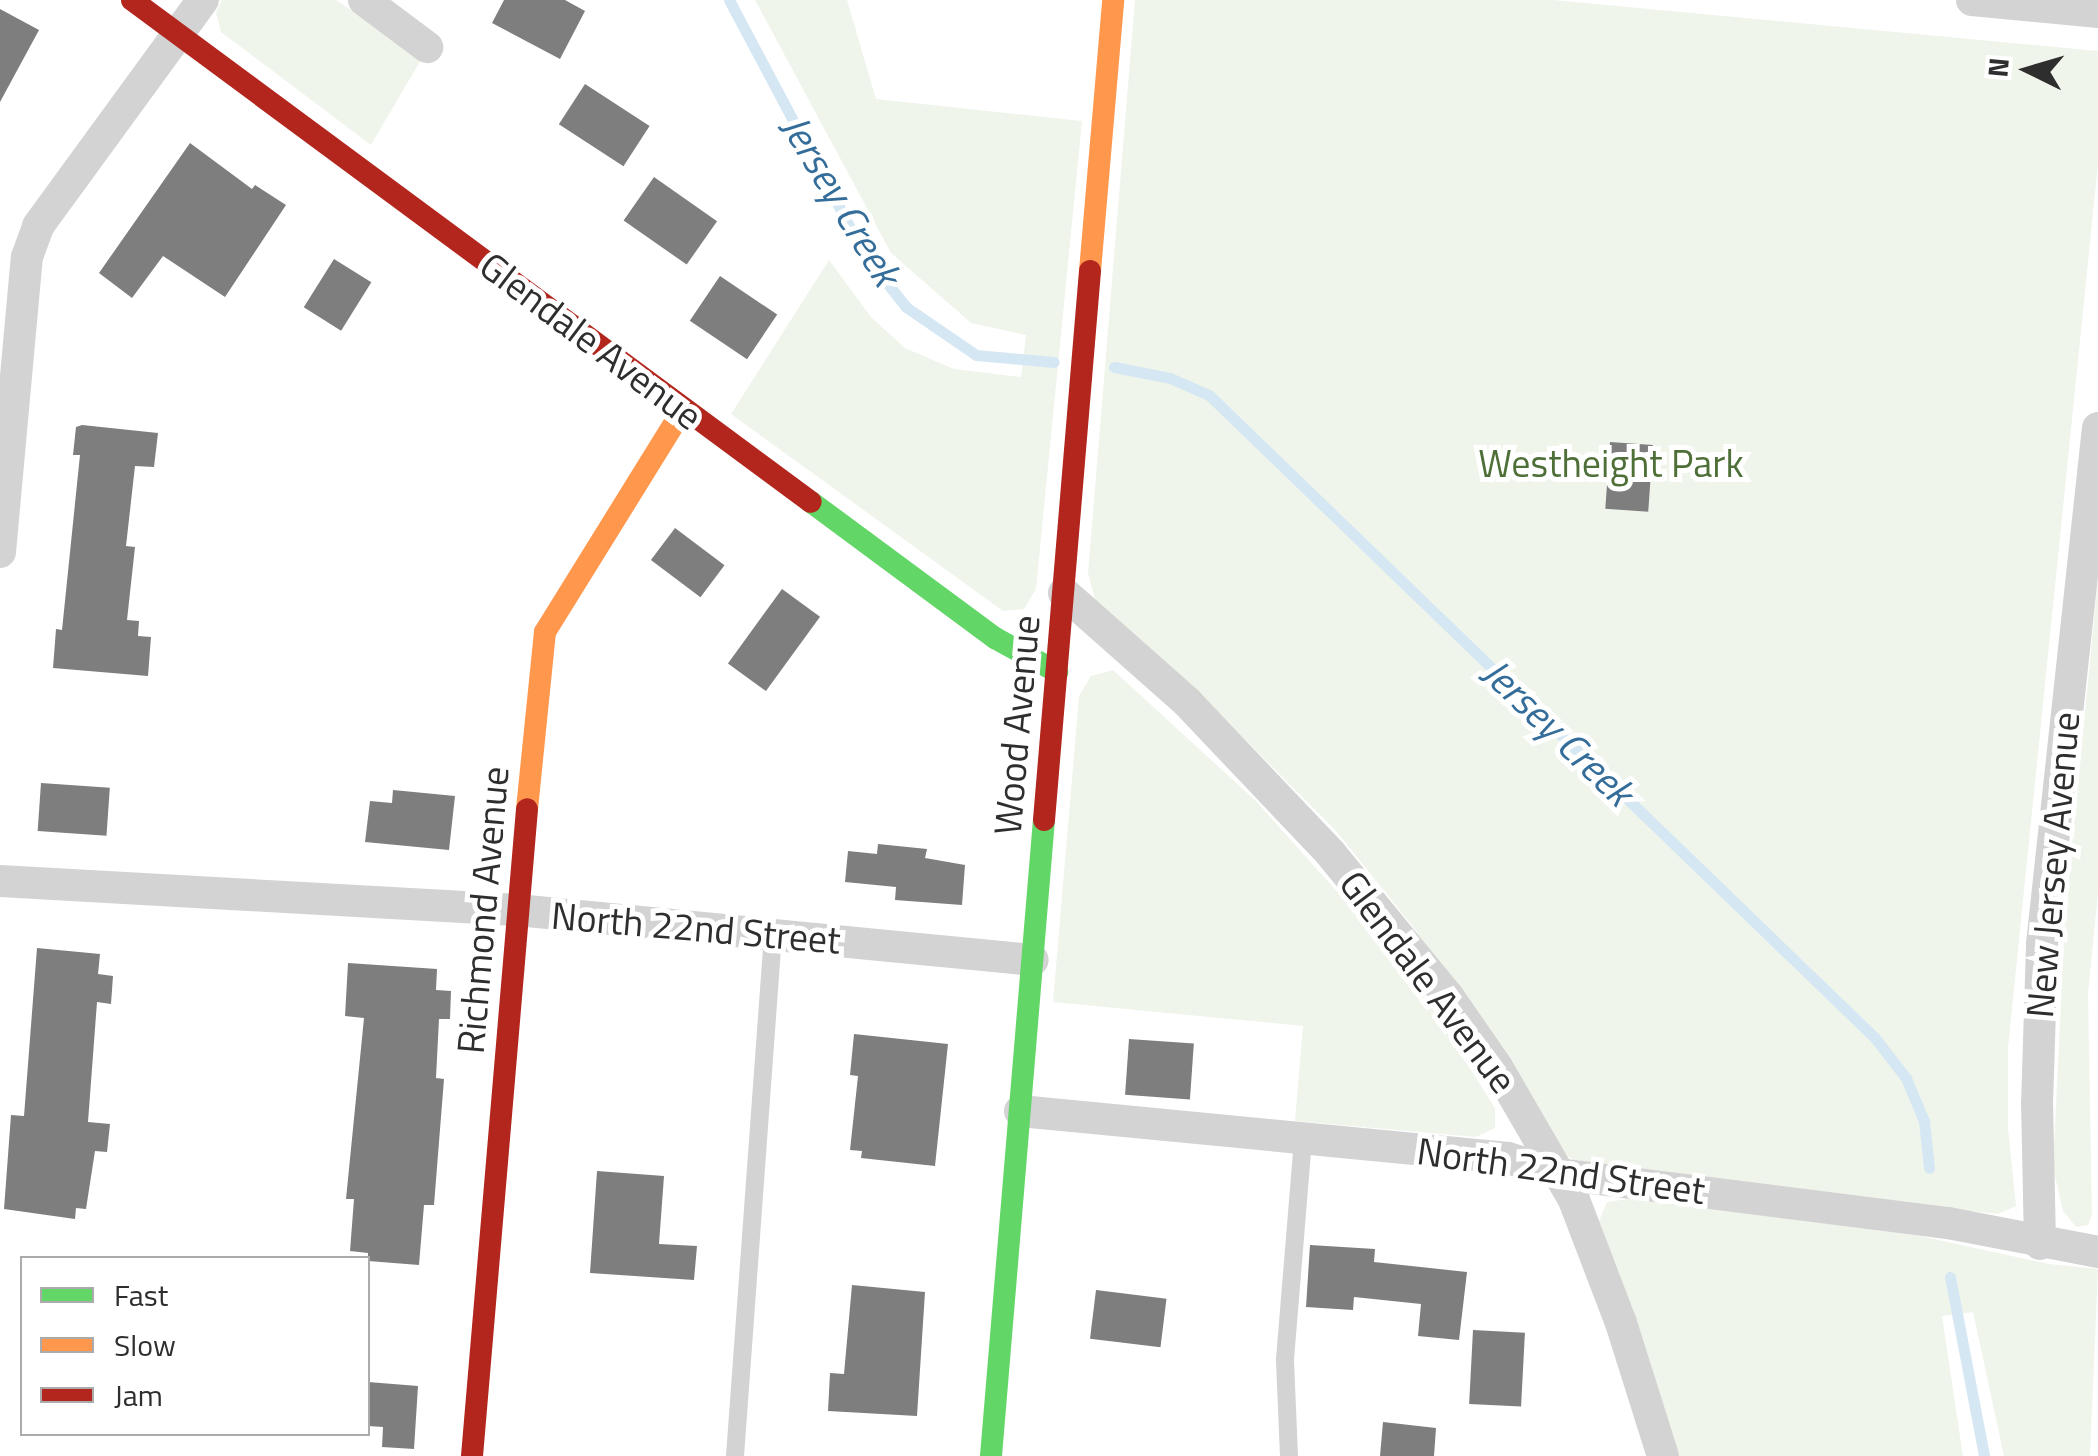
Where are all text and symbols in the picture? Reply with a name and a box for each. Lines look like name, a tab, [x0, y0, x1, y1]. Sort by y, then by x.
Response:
north arrow	[1978, 20, 2078, 120]
text: N	[1975, 56, 2020, 79]
water label: Jersey Creek	[771, 106, 911, 294]
street label: Glendale Avenue	[471, 243, 711, 439]
park label: Westheight Park	[1478, 441, 1744, 487]
street label: Wood Avenue	[985, 613, 1049, 837]
water label: Jersey Creek	[1473, 648, 1643, 816]
street label: New Jersey Avenue	[2017, 710, 2089, 1020]
street label: Richmond Avenue	[448, 764, 518, 1056]
street label: Glendale Avenue	[1330, 862, 1526, 1102]
street label: North 22nd Street	[549, 893, 843, 963]
street label: North 22nd Street	[1414, 1128, 1708, 1214]
legend	[20, 1256, 370, 1436]
text: Fast	[114, 1272, 168, 1318]
text: Slow	[114, 1322, 176, 1368]
text: Jam	[114, 1372, 163, 1418]

